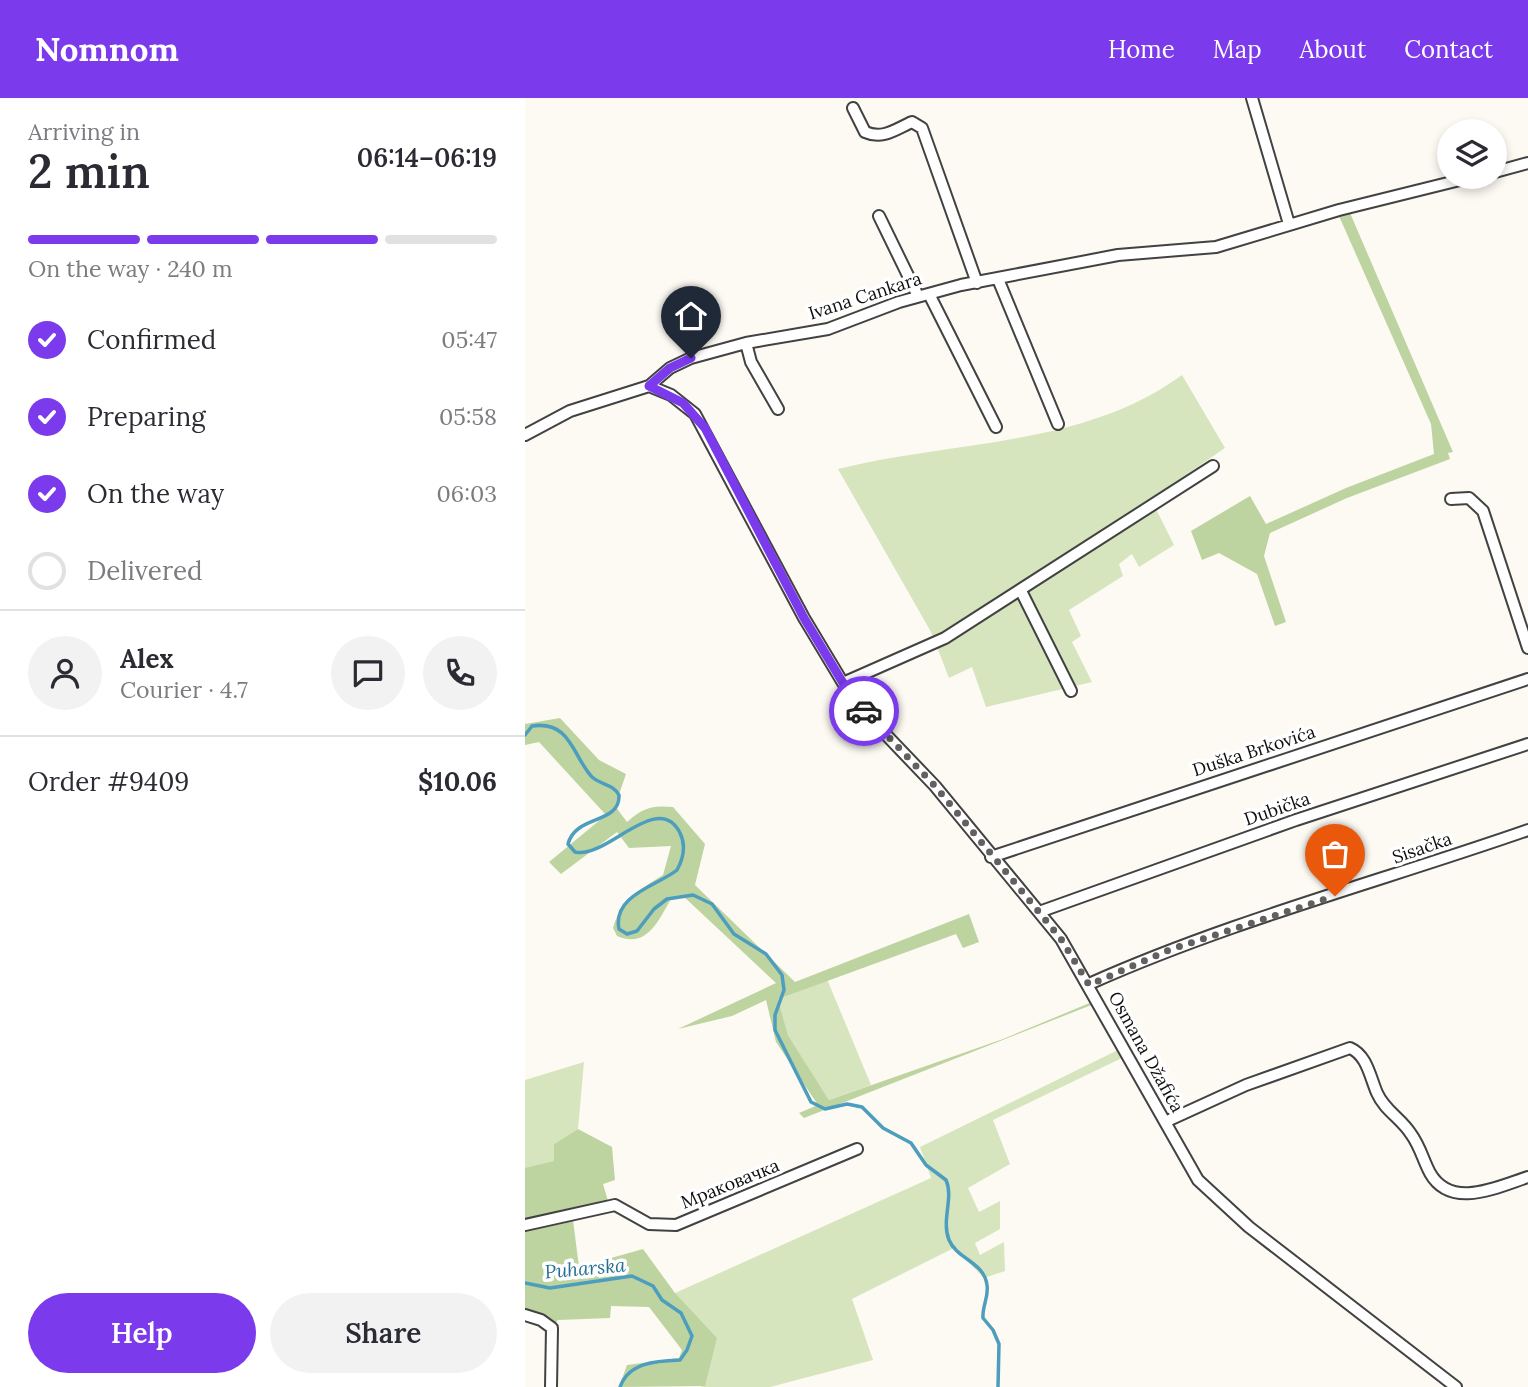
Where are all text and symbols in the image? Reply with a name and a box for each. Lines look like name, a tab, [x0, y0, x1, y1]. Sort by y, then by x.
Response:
text: Nomnom	[35, 28, 179, 70]
text: Home	[1108, 34, 1175, 65]
text: Map	[1213, 34, 1262, 65]
text: About	[1300, 34, 1366, 65]
text: Contact	[1404, 34, 1493, 65]
text: Arriving in	[28, 117, 140, 146]
map controls	[1437, 119, 1507, 189]
button: layers	[1437, 119, 1507, 189]
text: 06:14–06:19	[357, 141, 497, 174]
text: 2 min	[28, 142, 150, 201]
text: On the way · 240 m	[28, 254, 233, 283]
street label: Ivana Cankara	[805, 266, 924, 325]
pin	[661, 286, 721, 358]
icon: home	[672, 297, 710, 335]
icon: check	[28, 321, 66, 359]
text: Confirmed	[87, 323, 216, 356]
text: 05:47	[441, 325, 497, 354]
icon: check	[28, 398, 66, 436]
text: Preparing	[87, 400, 206, 433]
text: 05:58	[439, 402, 497, 431]
icon: check	[28, 475, 66, 513]
text: On the way	[87, 477, 224, 510]
text: 06:03	[437, 479, 497, 508]
text: Delivered	[87, 554, 203, 587]
button: person	[28, 636, 102, 710]
button: chat	[331, 636, 405, 710]
button: phone	[423, 636, 497, 710]
text: Alex	[120, 642, 174, 675]
text: Courier · 4.7	[120, 675, 248, 704]
courier	[829, 676, 899, 746]
icon: car	[845, 692, 883, 730]
street label: Duška Brkovića	[1189, 720, 1318, 781]
text: Order #9409	[28, 765, 189, 798]
text: $10.06	[418, 765, 497, 798]
street label: Dubička	[1241, 787, 1313, 831]
pin	[1305, 824, 1365, 896]
street label: Sisačka	[1389, 827, 1455, 868]
icon: bag	[1316, 835, 1354, 873]
street label: Osmana Džafića	[1104, 987, 1189, 1116]
street label: Мраковачка	[677, 1153, 782, 1214]
water label: Puharska	[544, 1252, 627, 1283]
button: Help	[28, 1293, 256, 1373]
button: Share	[270, 1293, 497, 1373]

